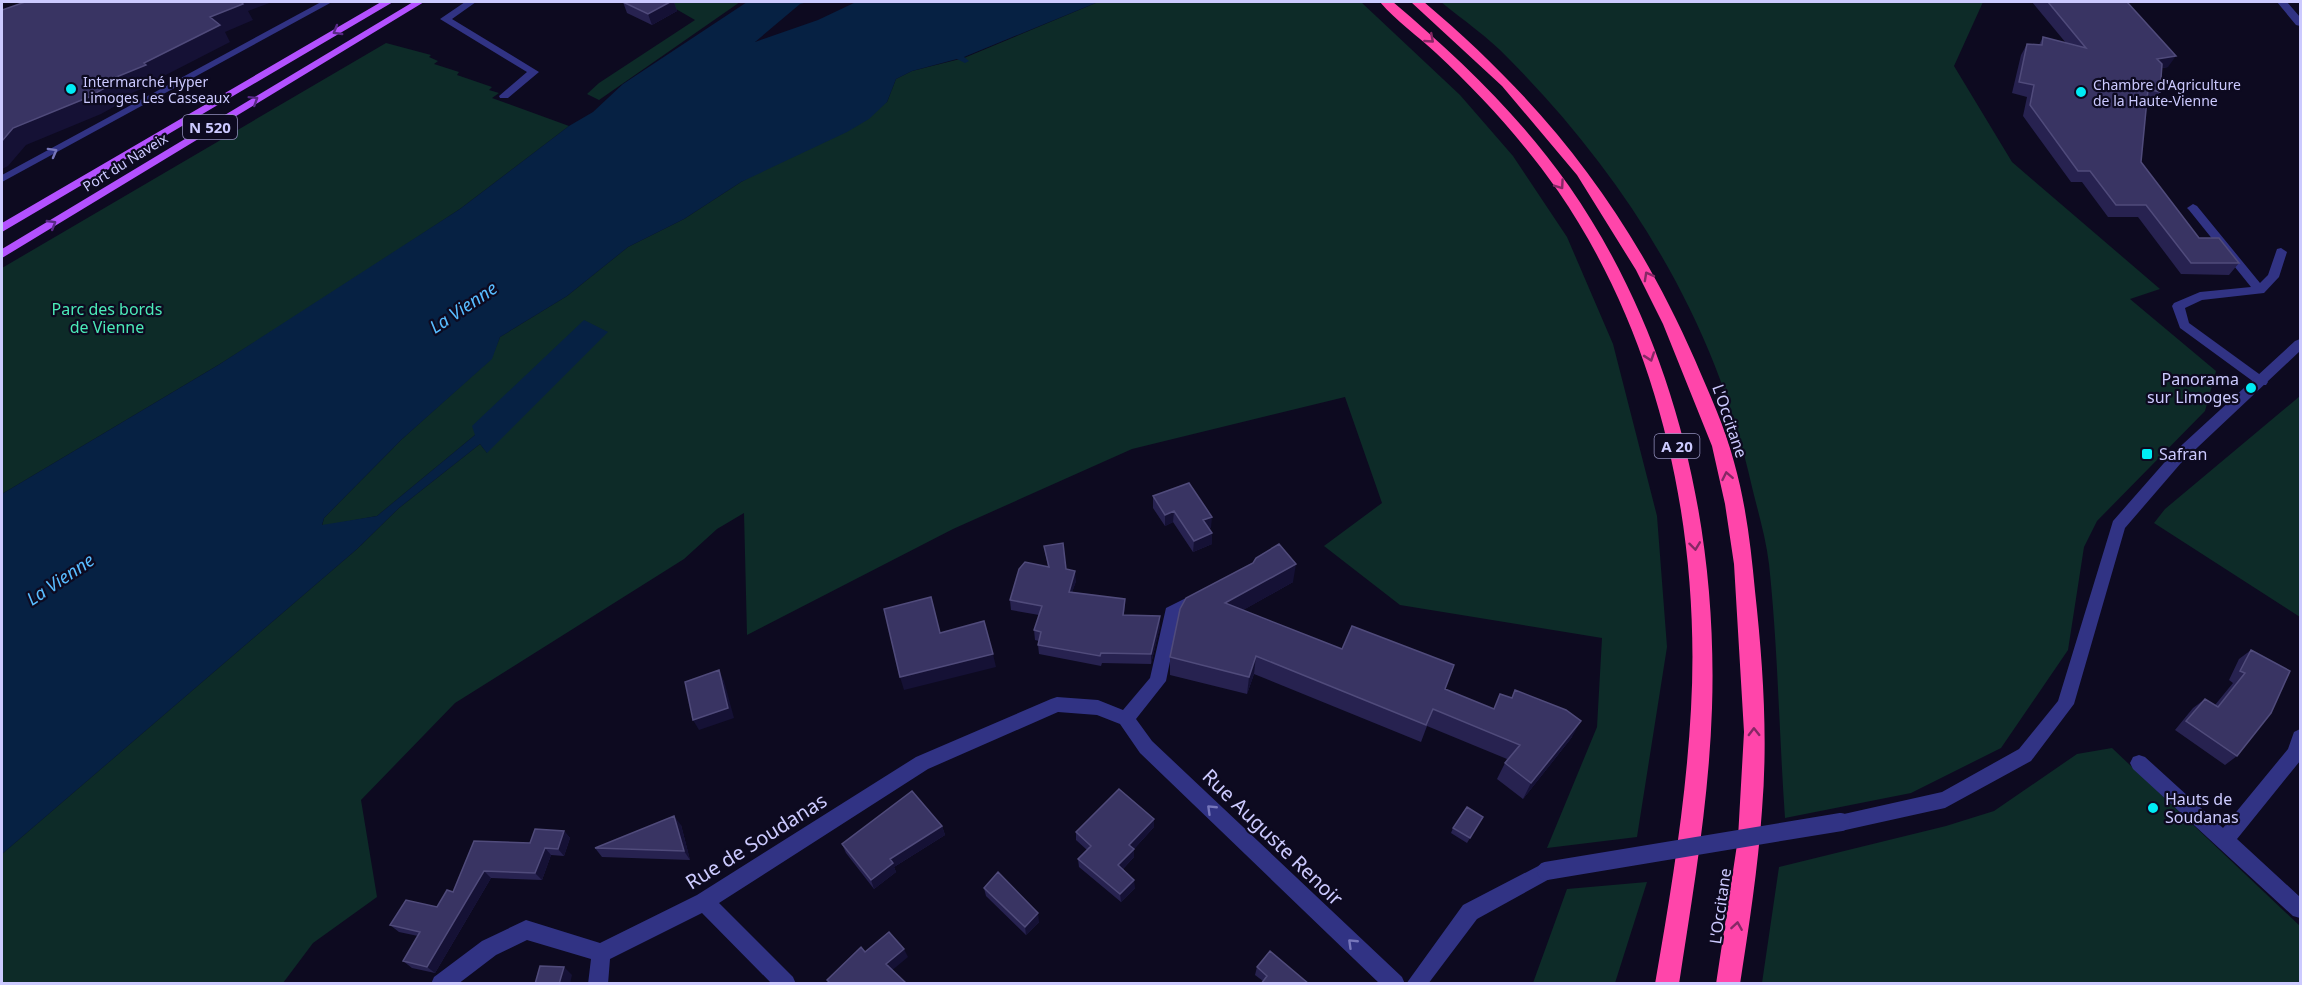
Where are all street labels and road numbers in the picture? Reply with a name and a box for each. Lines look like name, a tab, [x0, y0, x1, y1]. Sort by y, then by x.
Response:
road number: N 520	[183, 115, 237, 139]
street label: Port du Naveix	[79, 128, 172, 196]
street label: L'Occitane	[1707, 381, 1753, 461]
road number: A 20	[1654, 434, 1700, 458]
street label: Rue Auguste Renoir	[1197, 763, 1349, 911]
street label: Rue de Soudanas	[680, 787, 832, 895]
street label: L'Occitane	[1704, 867, 1736, 945]

